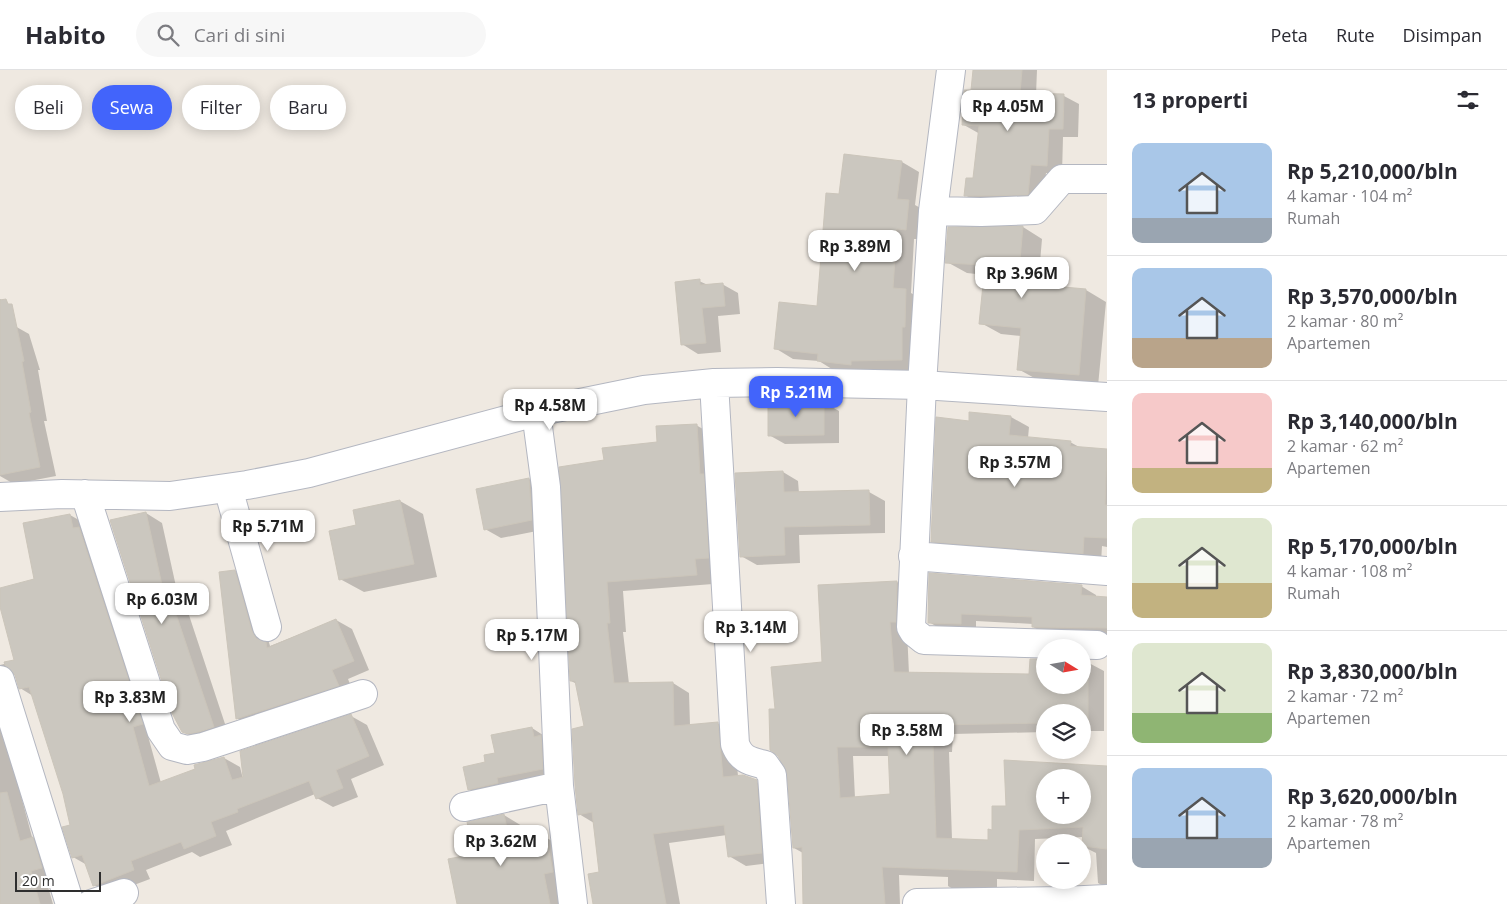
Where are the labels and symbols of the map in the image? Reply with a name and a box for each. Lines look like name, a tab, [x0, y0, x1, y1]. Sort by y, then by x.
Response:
pin: Rp 4.05M	[956, 90, 1060, 132]
pin: Rp 3.89M	[803, 230, 907, 272]
pin: Rp 3.96M	[970, 256, 1074, 299]
pin: Rp 5.21M	[744, 376, 848, 418]
pin: Rp 4.58M	[498, 388, 602, 431]
pin: Rp 3.57M	[963, 446, 1067, 488]
pin: Rp 5.71M	[216, 510, 320, 552]
pin: Rp 6.03M	[110, 582, 214, 625]
pin: Rp 3.14M	[699, 610, 803, 653]
pin: Rp 5.17M	[480, 618, 584, 661]
north arrow	[1036, 639, 1091, 694]
pin: Rp 3.83M	[78, 680, 182, 723]
pin: Rp 3.58M	[855, 714, 959, 756]
pin: Rp 3.62M	[449, 824, 553, 867]
scale bar	[15, 869, 101, 892]

